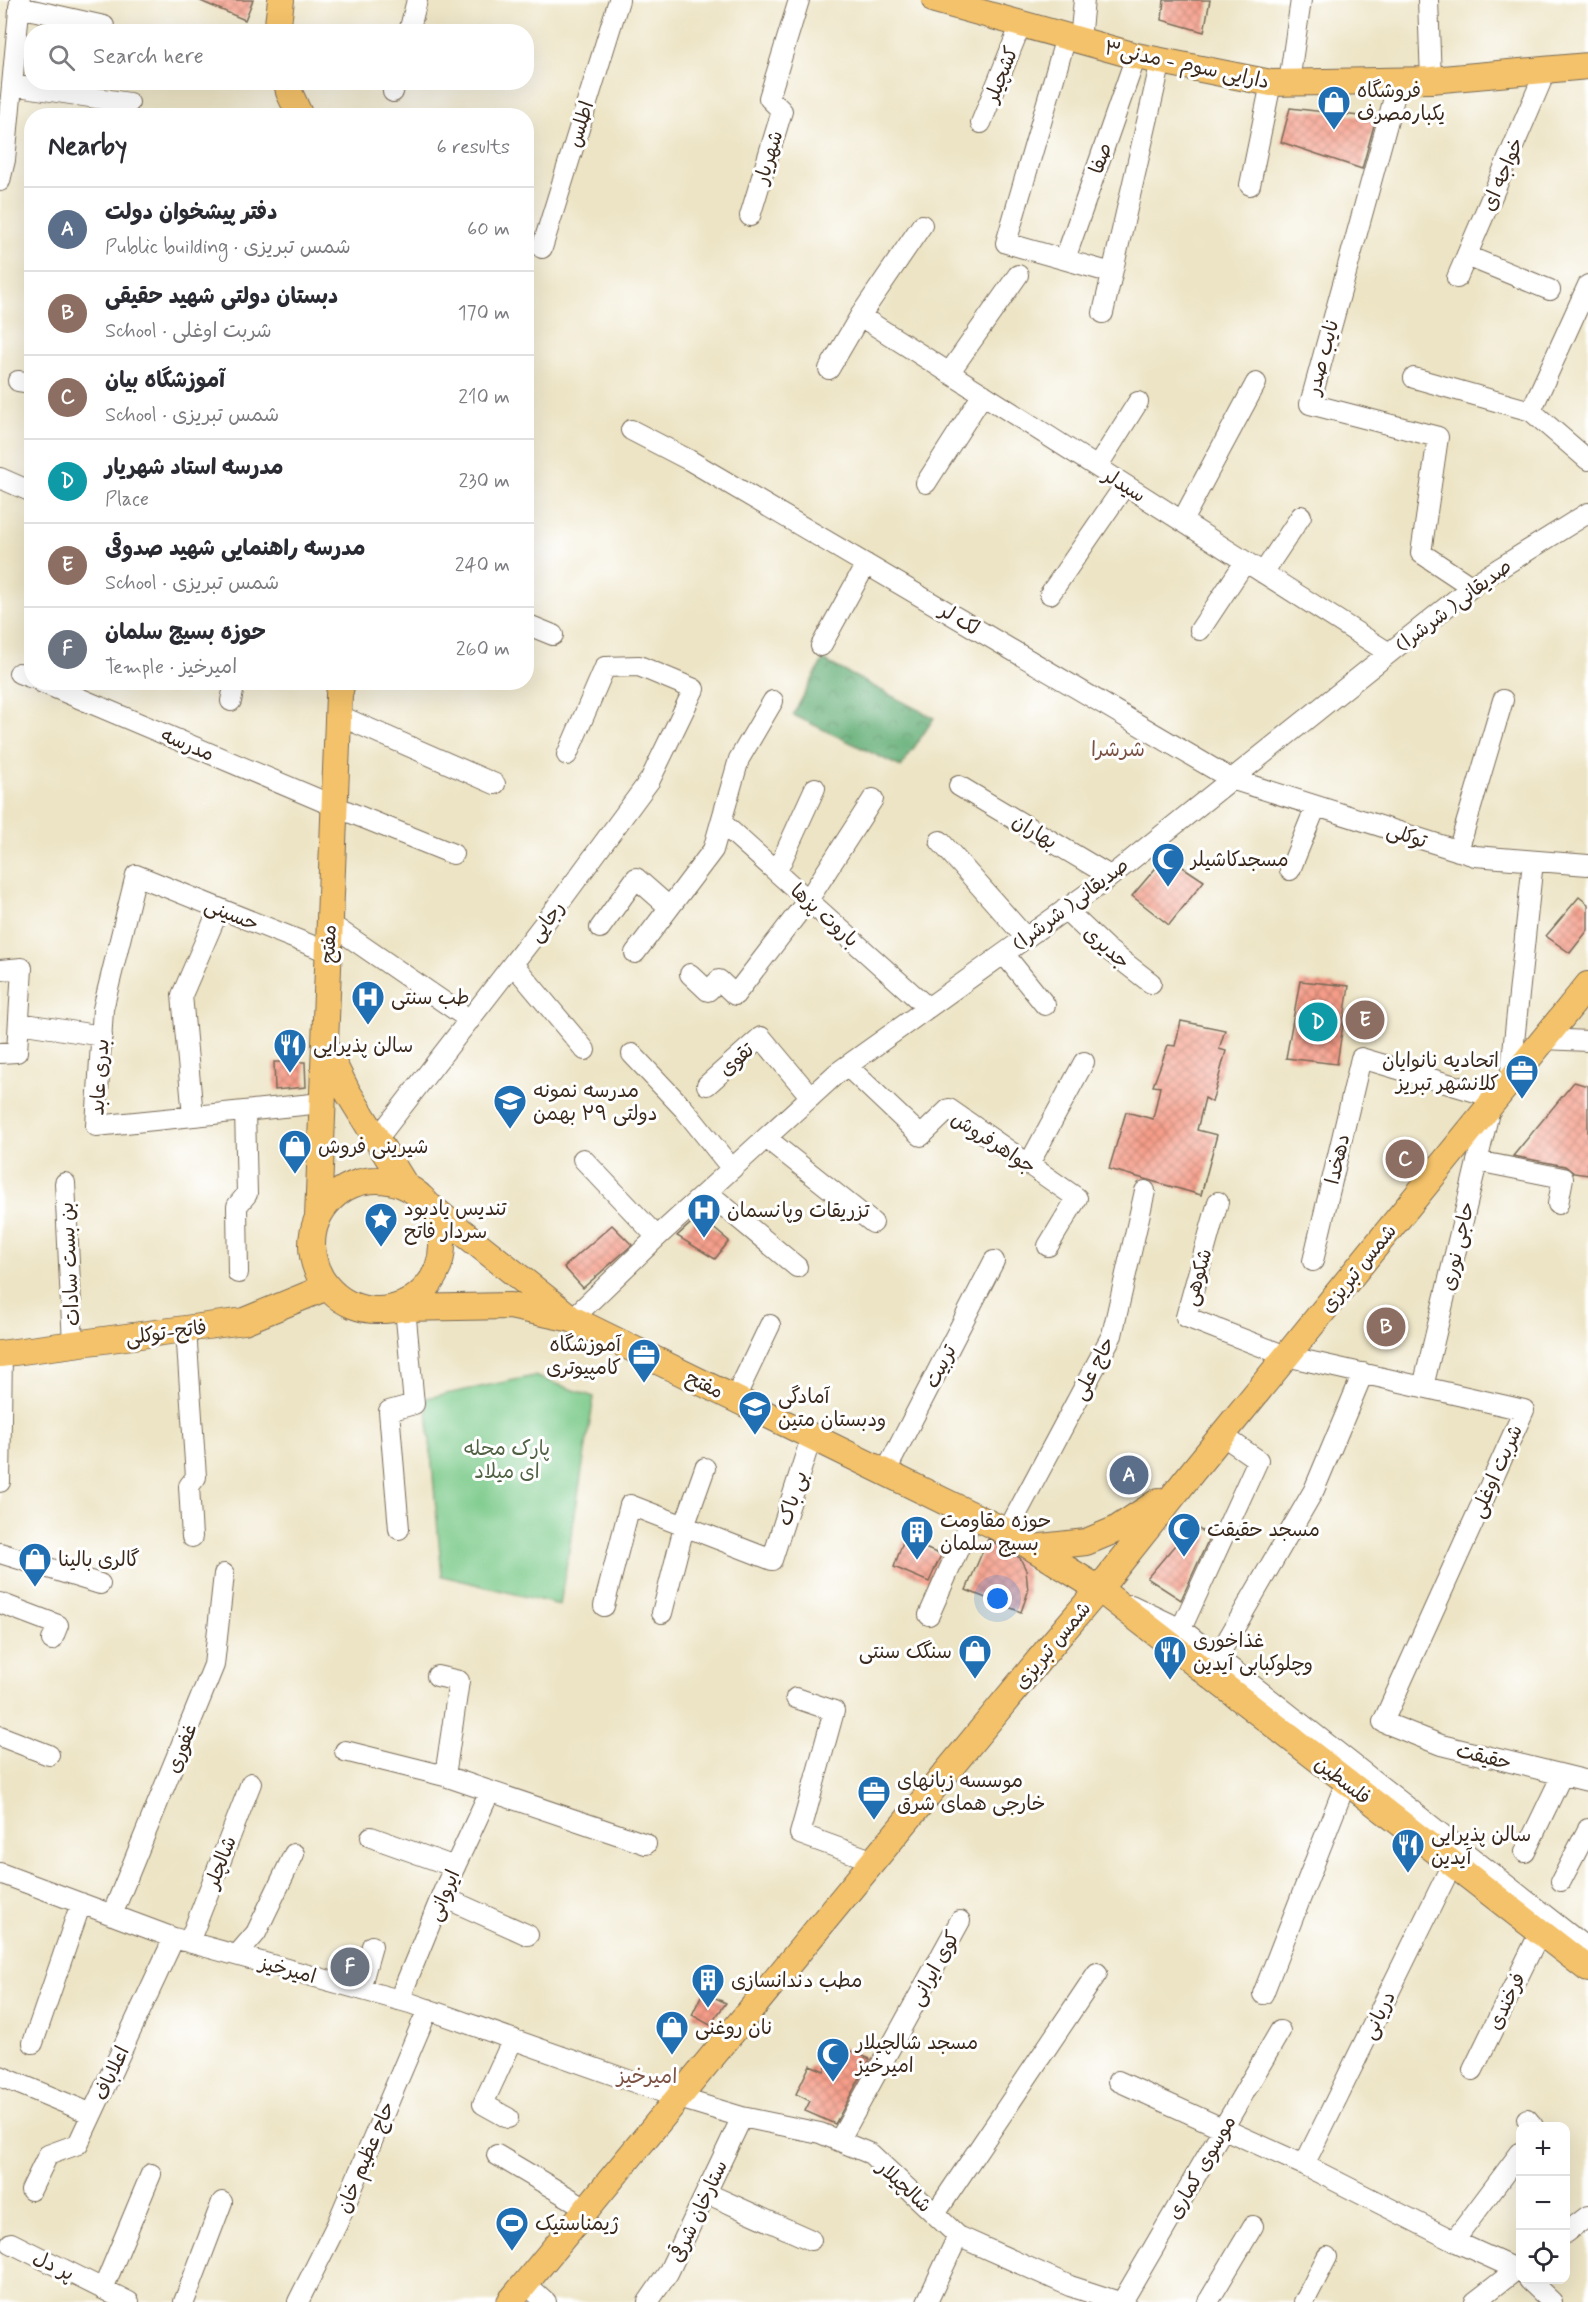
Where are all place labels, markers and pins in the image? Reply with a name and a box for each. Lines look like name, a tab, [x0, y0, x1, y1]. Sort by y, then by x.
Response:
place label: فروشگاه یکبارمصرف	[1357, 78, 1445, 128]
shop icon: فروشگاه یکبارمصرف	[1316, 84, 1352, 131]
mosque icon: مسجدکاشیلر	[1150, 841, 1186, 888]
place label: مسجدکاشیلر	[1189, 847, 1289, 874]
hospital icon: طب سنتی	[350, 979, 386, 1026]
place label: طب سنتی	[391, 985, 469, 1012]
pin: E	[1346, 998, 1384, 1042]
pin: D	[1298, 1000, 1338, 1044]
restaurant icon: سالن پذیرایی	[272, 1027, 308, 1074]
place label: سالن پذیرایی	[313, 1033, 413, 1060]
place label: اتحادیه نانوایان کلانشهر تبریز	[1382, 1048, 1499, 1098]
office icon: اتحادیه نانوایان کلانشهر تبریز	[1504, 1053, 1540, 1100]
place label: مدرسه نمونه دولتی ۲۹ بهمن	[533, 1078, 657, 1128]
school or university icon: مدرسه نمونه دولتی ۲۹ بهمن	[492, 1083, 528, 1130]
shop icon: شیرینی فروش	[277, 1128, 313, 1175]
place label: شیرینی فروش	[318, 1134, 429, 1161]
pin: C	[1386, 1136, 1424, 1182]
hospital icon: تزریقات وپانسمان	[686, 1192, 722, 1239]
place label: تندیس یادبود سردار فاتح	[404, 1196, 507, 1246]
place label: تزریقات وپانسمان	[727, 1198, 870, 1225]
place icon: تندیس یادبود سردار فاتح	[363, 1201, 399, 1248]
pin: B	[1366, 1304, 1406, 1350]
place label: آموزشگاه کامپیوتری	[546, 1332, 622, 1382]
office icon: آموزشگاه کامپیوتری	[626, 1337, 662, 1384]
place label: آمادگی ودبستان متین	[778, 1384, 886, 1434]
school or university icon: آمادگی ودبستان متین	[737, 1389, 773, 1436]
pin: A	[1110, 1452, 1148, 1498]
place label: حوزه مقاومت بسیج سلمان	[940, 1508, 1052, 1558]
mosque icon: مسجد حقیقت	[1166, 1511, 1202, 1558]
building icon: حوزه مقاومت بسیج سلمان	[899, 1514, 935, 1561]
place label: مسجد حقیقت	[1207, 1517, 1320, 1544]
shop icon: گالری بالینا	[17, 1541, 53, 1588]
place label: گالری بالینا	[58, 1547, 140, 1574]
place label: غذاخوری وچلوکبابی آیدین	[1193, 1628, 1313, 1678]
shop icon: سنگک سنتی	[957, 1633, 993, 1680]
restaurant icon: غذاخوری وچلوکبابی آیدین	[1152, 1634, 1188, 1681]
place label: سنگک سنتی	[859, 1639, 952, 1666]
place label: موسسه زبانهای خارجی همای شرق	[897, 1768, 1045, 1818]
office icon: موسسه زبانهای خارجی همای شرق	[856, 1774, 892, 1821]
place label: سالن پذیرایی آیدین	[1431, 1822, 1531, 1872]
restaurant icon: سالن پذیرایی آیدین	[1390, 1827, 1426, 1874]
pin: F	[330, 1944, 370, 1990]
building icon: مطب دندانسازی	[690, 1962, 726, 2009]
place label: مطب دندانسازی	[731, 1968, 862, 1995]
shop icon: نان روغنی	[654, 2009, 690, 2056]
place label: نان روغنی	[695, 2015, 772, 2042]
place label: مسجد شالچیلار امیرخیز	[854, 2030, 978, 2080]
mosque icon: مسجد شالچیلار امیرخیز	[815, 2036, 851, 2083]
sports icon: ژیمناستیک	[494, 2205, 530, 2252]
place label: ژیمناستیک	[535, 2211, 619, 2238]

